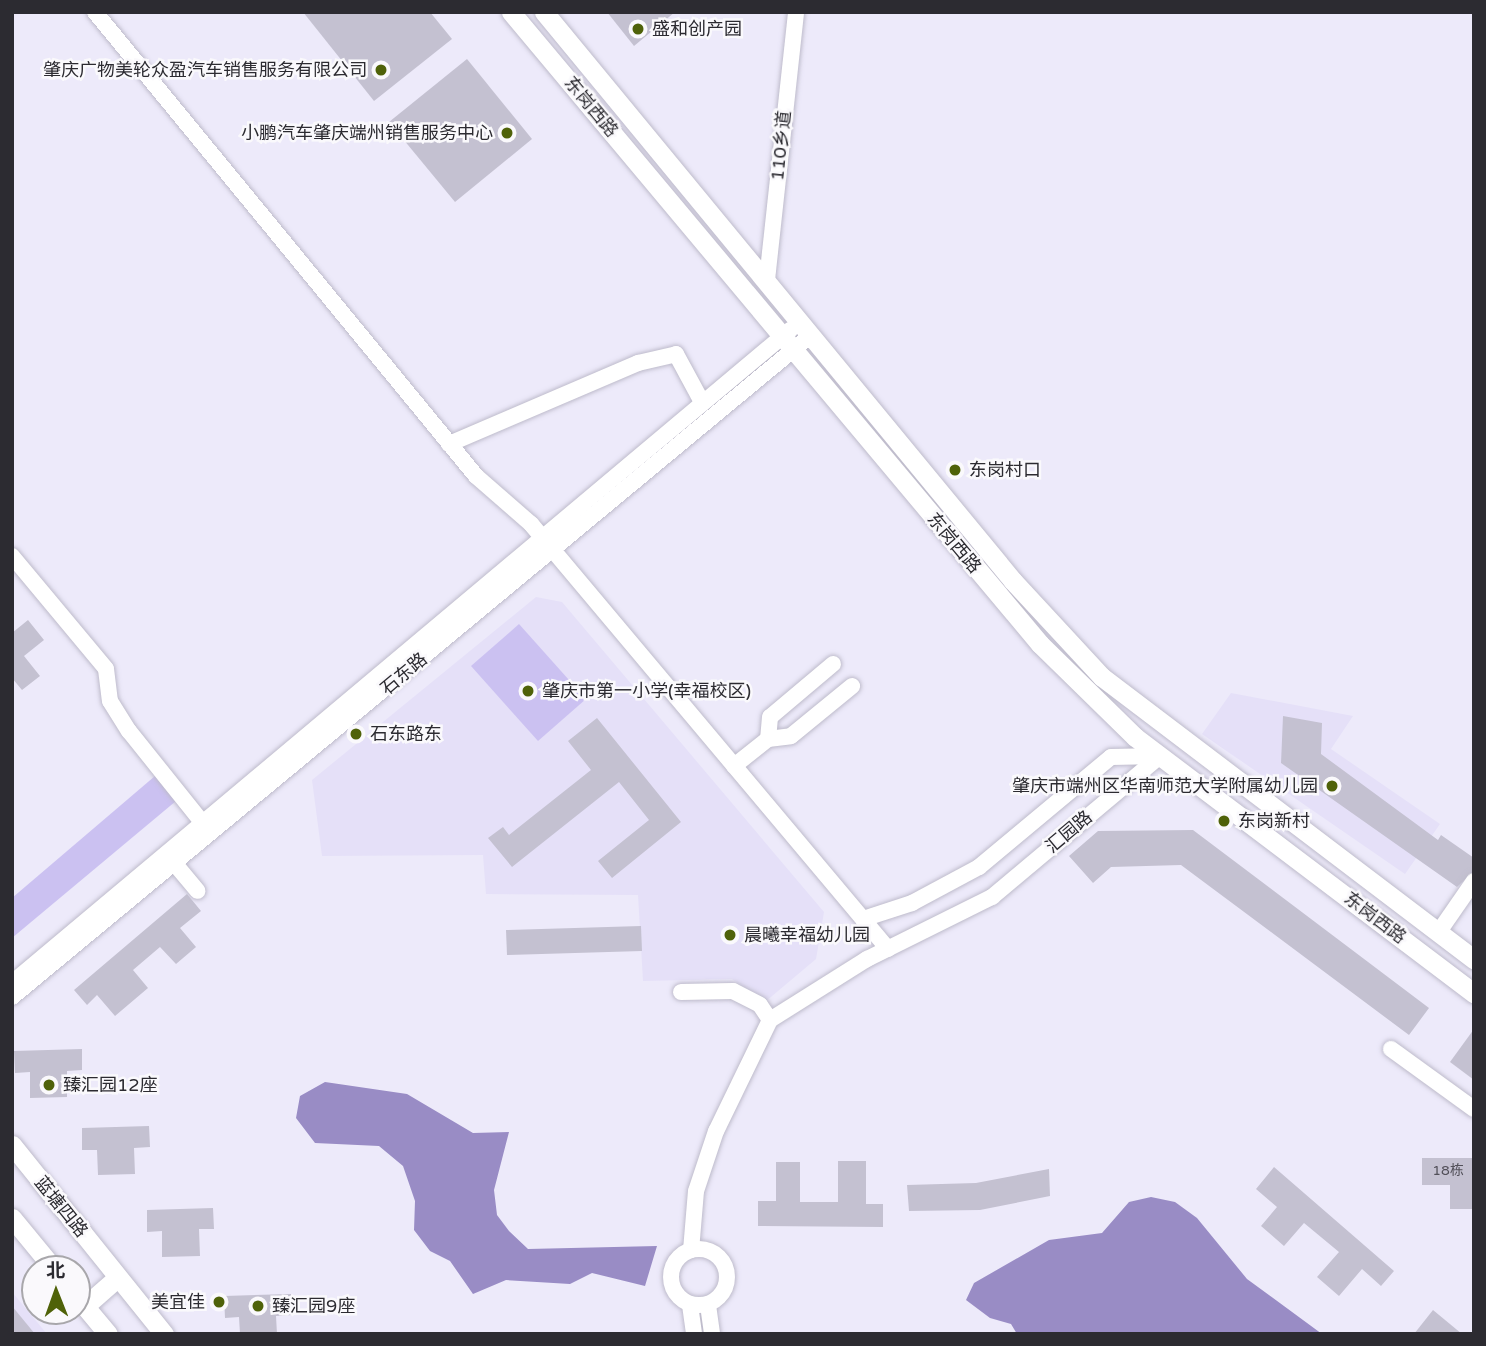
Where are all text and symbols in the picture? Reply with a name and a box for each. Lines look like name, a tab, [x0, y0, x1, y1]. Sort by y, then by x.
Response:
place label: 盛和创产园	[652, 18, 742, 40]
marker: 盛和创产园	[630, 21, 646, 37]
place label: 肇庆广物美轮众盈汽车销售服务有限公司	[43, 59, 367, 81]
marker: 肇庆广物美轮众盈汽车销售服务有限公司	[373, 62, 389, 78]
street label: 东岗西路	[560, 72, 622, 142]
street label: 110乡道	[767, 110, 795, 182]
place label: 小鹏汽车肇庆端州销售服务中心	[241, 122, 493, 144]
marker: 小鹏汽车肇庆端州销售服务中心	[499, 125, 515, 141]
place label: 东岗村口	[969, 459, 1041, 481]
marker: 东岗村口	[947, 462, 963, 478]
street label: 东岗西路	[923, 508, 985, 578]
street label: 石东路	[376, 648, 432, 700]
place label: 肇庆市第一小学(幸福校区)	[542, 680, 751, 702]
marker: 肇庆市第一小学(幸福校区)	[520, 683, 536, 699]
place label: 石东路东	[370, 723, 442, 745]
marker: 石东路东	[348, 726, 364, 742]
place label: 肇庆市端州区华南师范大学附属幼儿园	[1012, 775, 1318, 797]
marker: 肇庆市端州区华南师范大学附属幼儿园	[1324, 778, 1340, 794]
street label: 汇园路	[1041, 806, 1097, 858]
place label: 东岗新村	[1238, 810, 1310, 832]
marker: 东岗新村	[1216, 813, 1232, 829]
street label: 东岗西路	[1340, 888, 1410, 948]
place label: 晨曦幸福幼儿园	[744, 924, 870, 946]
marker: 晨曦幸福幼儿园	[722, 927, 738, 943]
place label: 臻汇园12座	[63, 1074, 158, 1096]
marker: 臻汇园12座	[41, 1077, 57, 1093]
house number: 18栋	[1432, 1163, 1464, 1179]
street label: 蓝塘四路	[30, 1172, 92, 1242]
north arrow	[21, 1255, 91, 1325]
text: 北	[46, 1260, 65, 1282]
place label: 美宜佳	[151, 1291, 205, 1313]
marker: 美宜佳	[211, 1294, 227, 1310]
place label: 臻汇园9座	[272, 1295, 355, 1317]
marker: 臻汇园9座	[250, 1298, 266, 1314]

